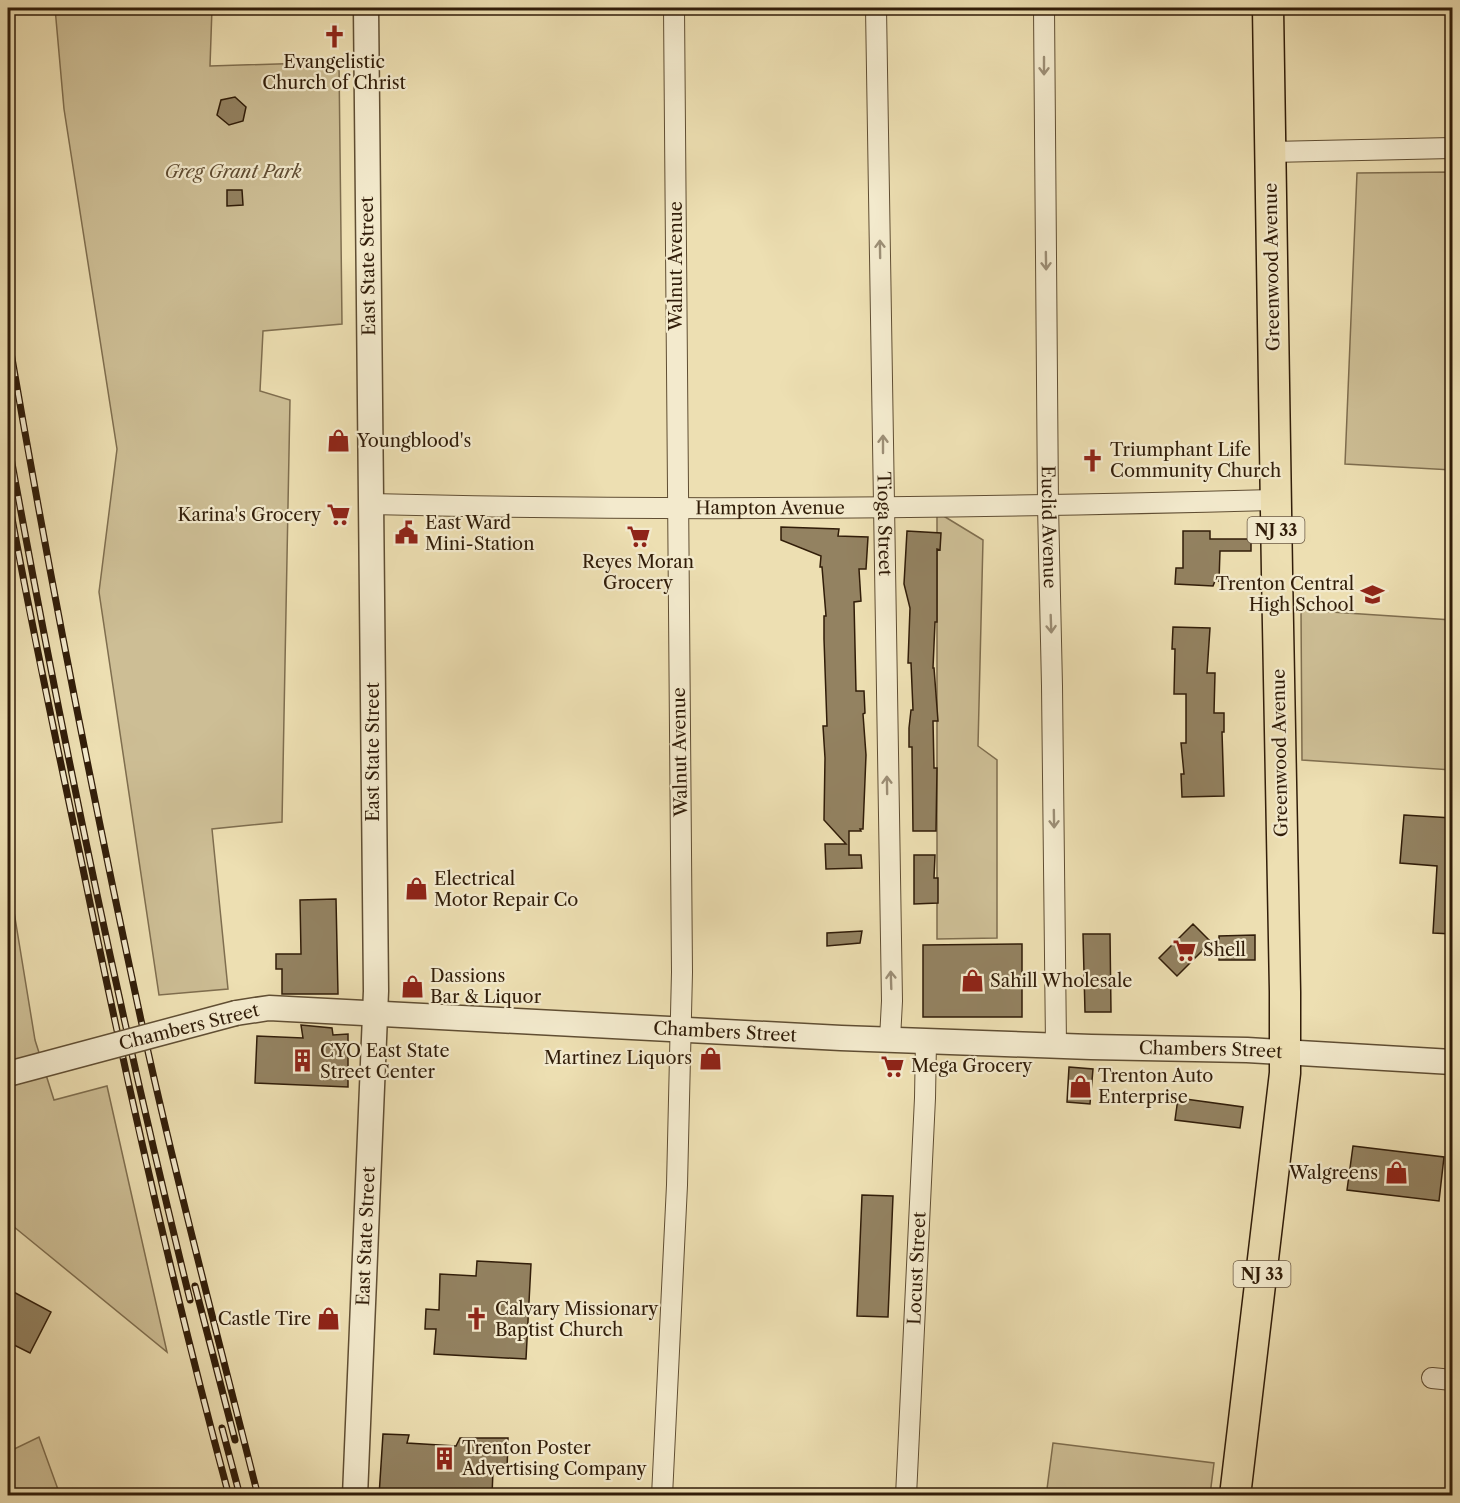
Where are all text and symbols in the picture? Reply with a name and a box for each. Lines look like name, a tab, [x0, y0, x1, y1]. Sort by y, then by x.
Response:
church icon: Evangelistic Church of Christ	[321, 23, 347, 49]
place label: Evangelistic Church of Christ	[262, 51, 406, 94]
one-way arrow	[1038, 55, 1050, 75]
park label: Greg Grant Park	[164, 161, 302, 183]
street label: Greenwood Avenue	[1260, 183, 1284, 351]
street label: East State Street	[356, 195, 380, 336]
street label: Walnut Avenue	[665, 201, 687, 332]
one-way arrow	[874, 239, 886, 259]
one-way arrow	[1040, 250, 1052, 270]
shop icon: Youngblood's	[326, 428, 352, 454]
place label: Youngblood's	[356, 430, 471, 452]
one-way arrow	[877, 434, 889, 454]
place label: Triumphant Life Community Church	[1110, 439, 1281, 482]
church icon: Triumphant Life Community Church	[1079, 447, 1105, 473]
street label: Euclid Avenue	[1037, 465, 1061, 589]
street label: Tioga Street	[872, 472, 896, 577]
street label: Hampton Avenue	[695, 497, 845, 519]
supermarket icon: Karina's Grocery	[326, 502, 352, 528]
place label: Karina's Grocery	[178, 504, 322, 526]
place label: East Ward Mini-Station	[425, 512, 534, 555]
road number: NJ 33	[1248, 517, 1304, 543]
public building icon: East Ward Mini-Station	[394, 520, 420, 546]
supermarket icon: Reyes Moran Grocery	[625, 523, 651, 549]
place label: Reyes Moran Grocery	[582, 551, 694, 594]
place label: Trenton Central High School	[1216, 573, 1354, 616]
school or university icon: Trenton Central High School	[1359, 581, 1385, 607]
one-way arrow	[1045, 613, 1056, 633]
street label: Greenwood Avenue	[1268, 669, 1292, 837]
street label: East State Street	[362, 682, 384, 822]
street label: Walnut Avenue	[668, 687, 692, 818]
one-way arrow	[881, 776, 893, 796]
one-way arrow	[1048, 808, 1060, 828]
place label: Electrical Motor Repair Co	[434, 868, 578, 911]
shop icon: Electrical Motor Repair Co	[403, 876, 429, 902]
supermarket icon: Shell	[1172, 937, 1198, 963]
place label: Shell	[1203, 939, 1246, 961]
place label: Dassions Bar & Liquor	[430, 965, 542, 1008]
shop icon: Sahill Wholesale	[959, 968, 985, 994]
place label: Sahill Wholesale	[990, 970, 1132, 992]
one-way arrow	[886, 971, 897, 991]
shop icon: Dassions Bar & Liquor	[399, 973, 425, 999]
street label: Chambers Street	[117, 999, 262, 1055]
street label: Chambers Street	[653, 1017, 798, 1047]
street label: Chambers Street	[1139, 1037, 1284, 1063]
place label: CYO East State Street Center	[320, 1040, 450, 1083]
shop icon: Martinez Liquors	[697, 1045, 723, 1071]
place label: Martinez Liquors	[544, 1047, 692, 1069]
building icon: CYO East State Street Center	[289, 1048, 315, 1074]
supermarket icon: Mega Grocery	[880, 1053, 906, 1079]
place label: Mega Grocery	[911, 1055, 1033, 1077]
place label: Trenton Auto Enterprise	[1098, 1065, 1213, 1108]
shop icon: Trenton Auto Enterprise	[1067, 1073, 1093, 1099]
shop icon: Walgreens	[1383, 1160, 1409, 1186]
place label: Walgreens	[1288, 1162, 1378, 1184]
street label: East State Street	[352, 1165, 380, 1307]
street label: Locust Street	[903, 1210, 931, 1325]
road number: NJ 33	[1234, 1261, 1290, 1287]
place label: Calvary Missionary Baptist Church	[495, 1298, 659, 1341]
shop icon: Castle Tire	[316, 1306, 342, 1332]
church icon: Calvary Missionary Baptist Church	[464, 1306, 490, 1332]
place label: Castle Tire	[218, 1308, 311, 1330]
place label: Trenton Poster Advertising Company	[461, 1437, 648, 1480]
building icon: Trenton Poster Advertising Company	[431, 1445, 457, 1471]

